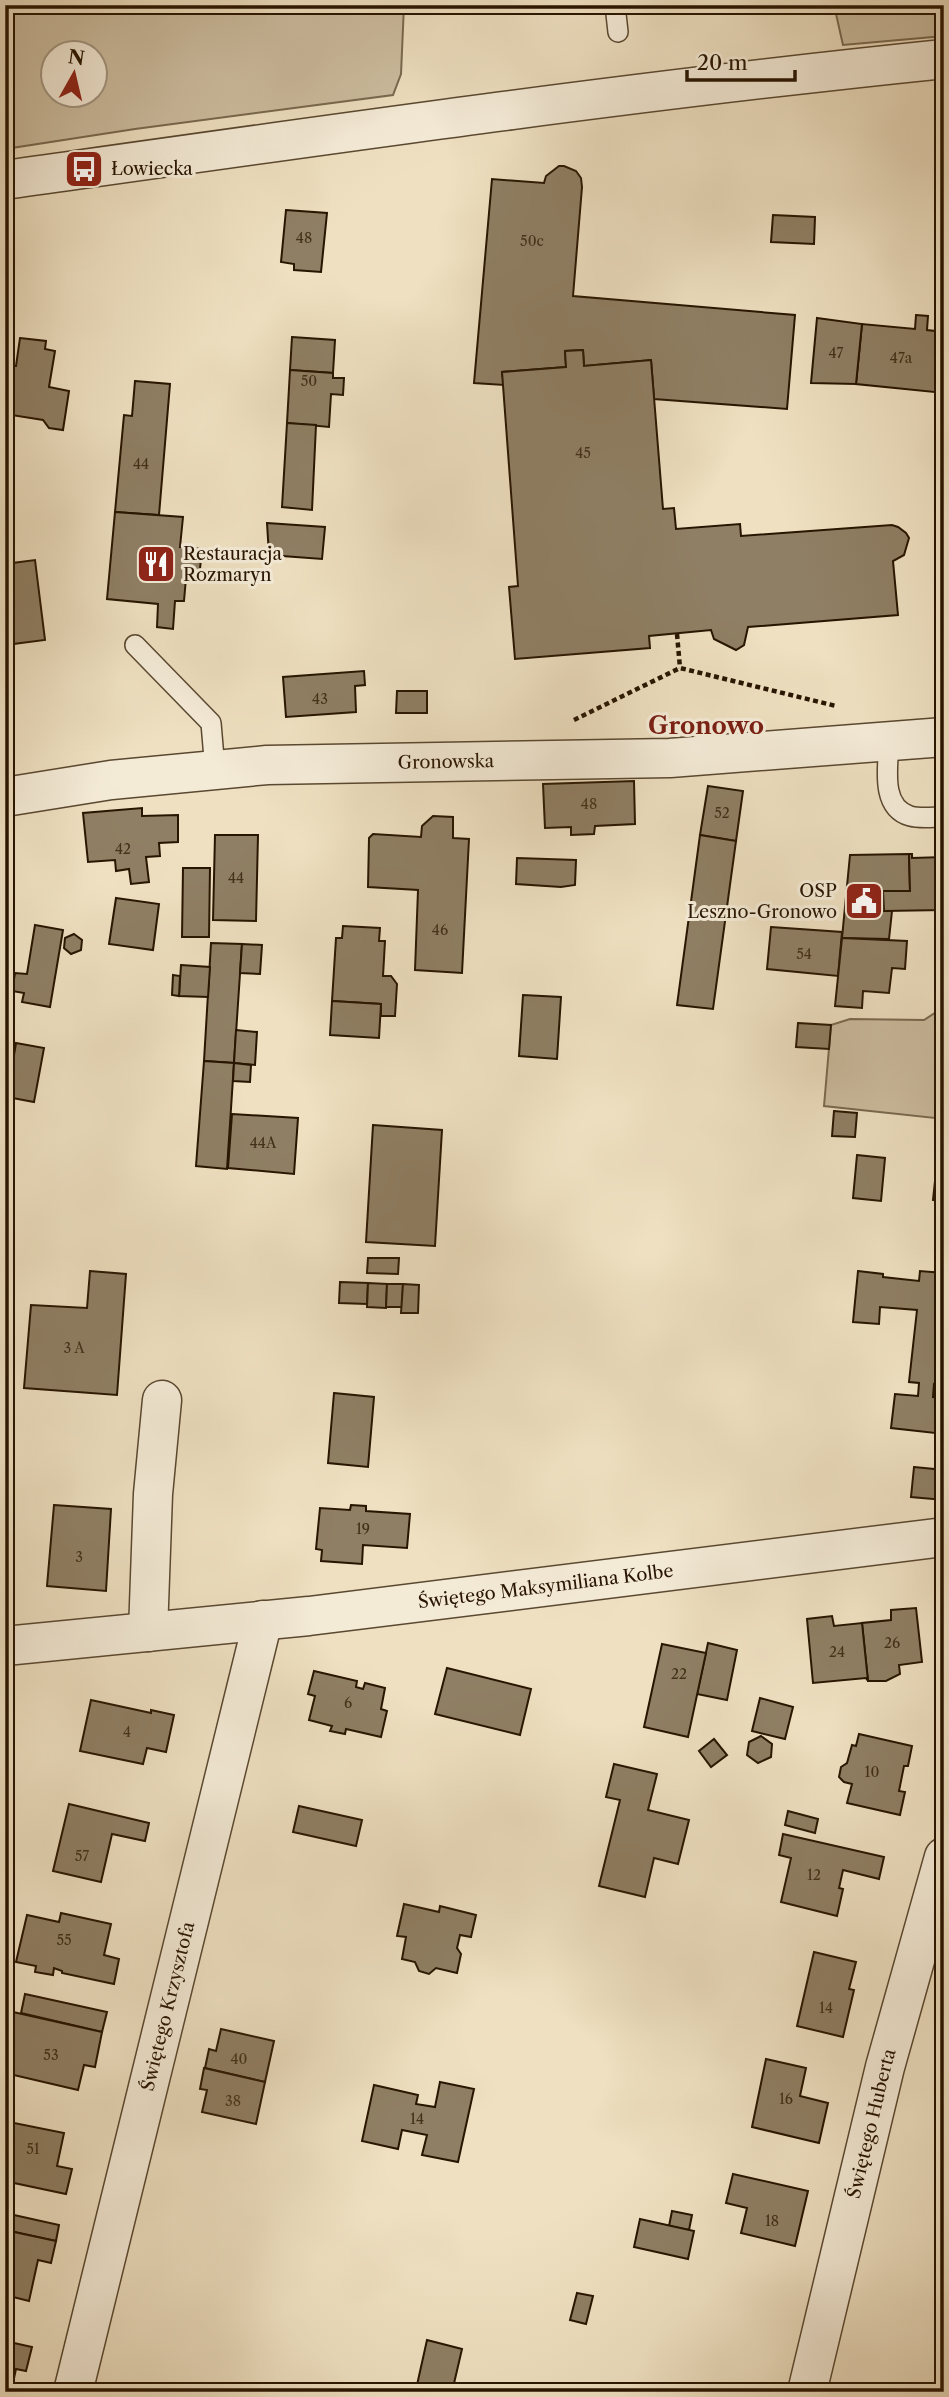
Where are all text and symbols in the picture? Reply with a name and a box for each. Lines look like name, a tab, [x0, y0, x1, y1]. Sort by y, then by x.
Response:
north arrow	[38, 38, 108, 108]
scale bar	[687, 38, 795, 82]
text: N	[67, 45, 86, 70]
text: 20 m	[697, 50, 748, 75]
bus stop icon: Łowiecka	[63, 148, 105, 190]
place label: Łowiecka	[111, 158, 193, 180]
house number: 48	[296, 229, 312, 247]
house number: 50c	[520, 232, 544, 250]
house number: 47	[829, 344, 844, 362]
house number: 47a	[890, 349, 913, 367]
house number: 50	[301, 372, 317, 390]
house number: 45	[575, 444, 591, 462]
house number: 44	[133, 455, 149, 473]
restaurant icon: Restauracja Rozmaryn	[135, 543, 177, 585]
place label: Restauracja Rozmaryn	[183, 543, 282, 586]
house number: 43	[312, 690, 328, 708]
district label: Gronowo	[648, 711, 764, 740]
street label: Gronowska	[397, 750, 495, 774]
house number: 48	[581, 795, 597, 813]
house number: 52	[714, 804, 730, 822]
house number: 42	[115, 840, 131, 858]
house number: 44	[228, 869, 244, 887]
place label: OSP Leszno-Gronowo	[687, 880, 837, 923]
public building icon: OSP Leszno-Gronowo	[843, 880, 885, 922]
house number: 46	[432, 921, 448, 939]
house number: 54	[796, 945, 812, 963]
house number: 44A	[250, 1134, 277, 1152]
house number: 3 A	[63, 1339, 85, 1357]
house number: 19	[356, 1520, 370, 1538]
house number: 3	[75, 1548, 83, 1566]
street label: Świętego Maksymiliana Kolbe	[417, 1560, 675, 1613]
house number: 26	[884, 1634, 900, 1652]
house number: 24	[829, 1643, 845, 1661]
house number: 22	[671, 1665, 687, 1683]
house number: 6	[344, 1694, 352, 1712]
house number: 4	[123, 1723, 131, 1741]
house number: 10	[865, 1763, 879, 1781]
house number: 57	[75, 1847, 89, 1865]
house number: 12	[807, 1866, 821, 1884]
street label: Świętego Krzysztofa	[135, 1919, 199, 2094]
house number: 55	[56, 1931, 72, 1949]
house number: 14	[819, 1999, 833, 2017]
house number: 53	[43, 2046, 59, 2064]
street label: Świętego Huberta	[842, 2046, 901, 2201]
house number: 40	[231, 2050, 248, 2068]
house number: 16	[779, 2090, 793, 2108]
house number: 38	[225, 2092, 241, 2110]
house number: 14	[410, 2110, 424, 2128]
house number: 51	[26, 2140, 40, 2158]
house number: 18	[765, 2212, 779, 2230]

